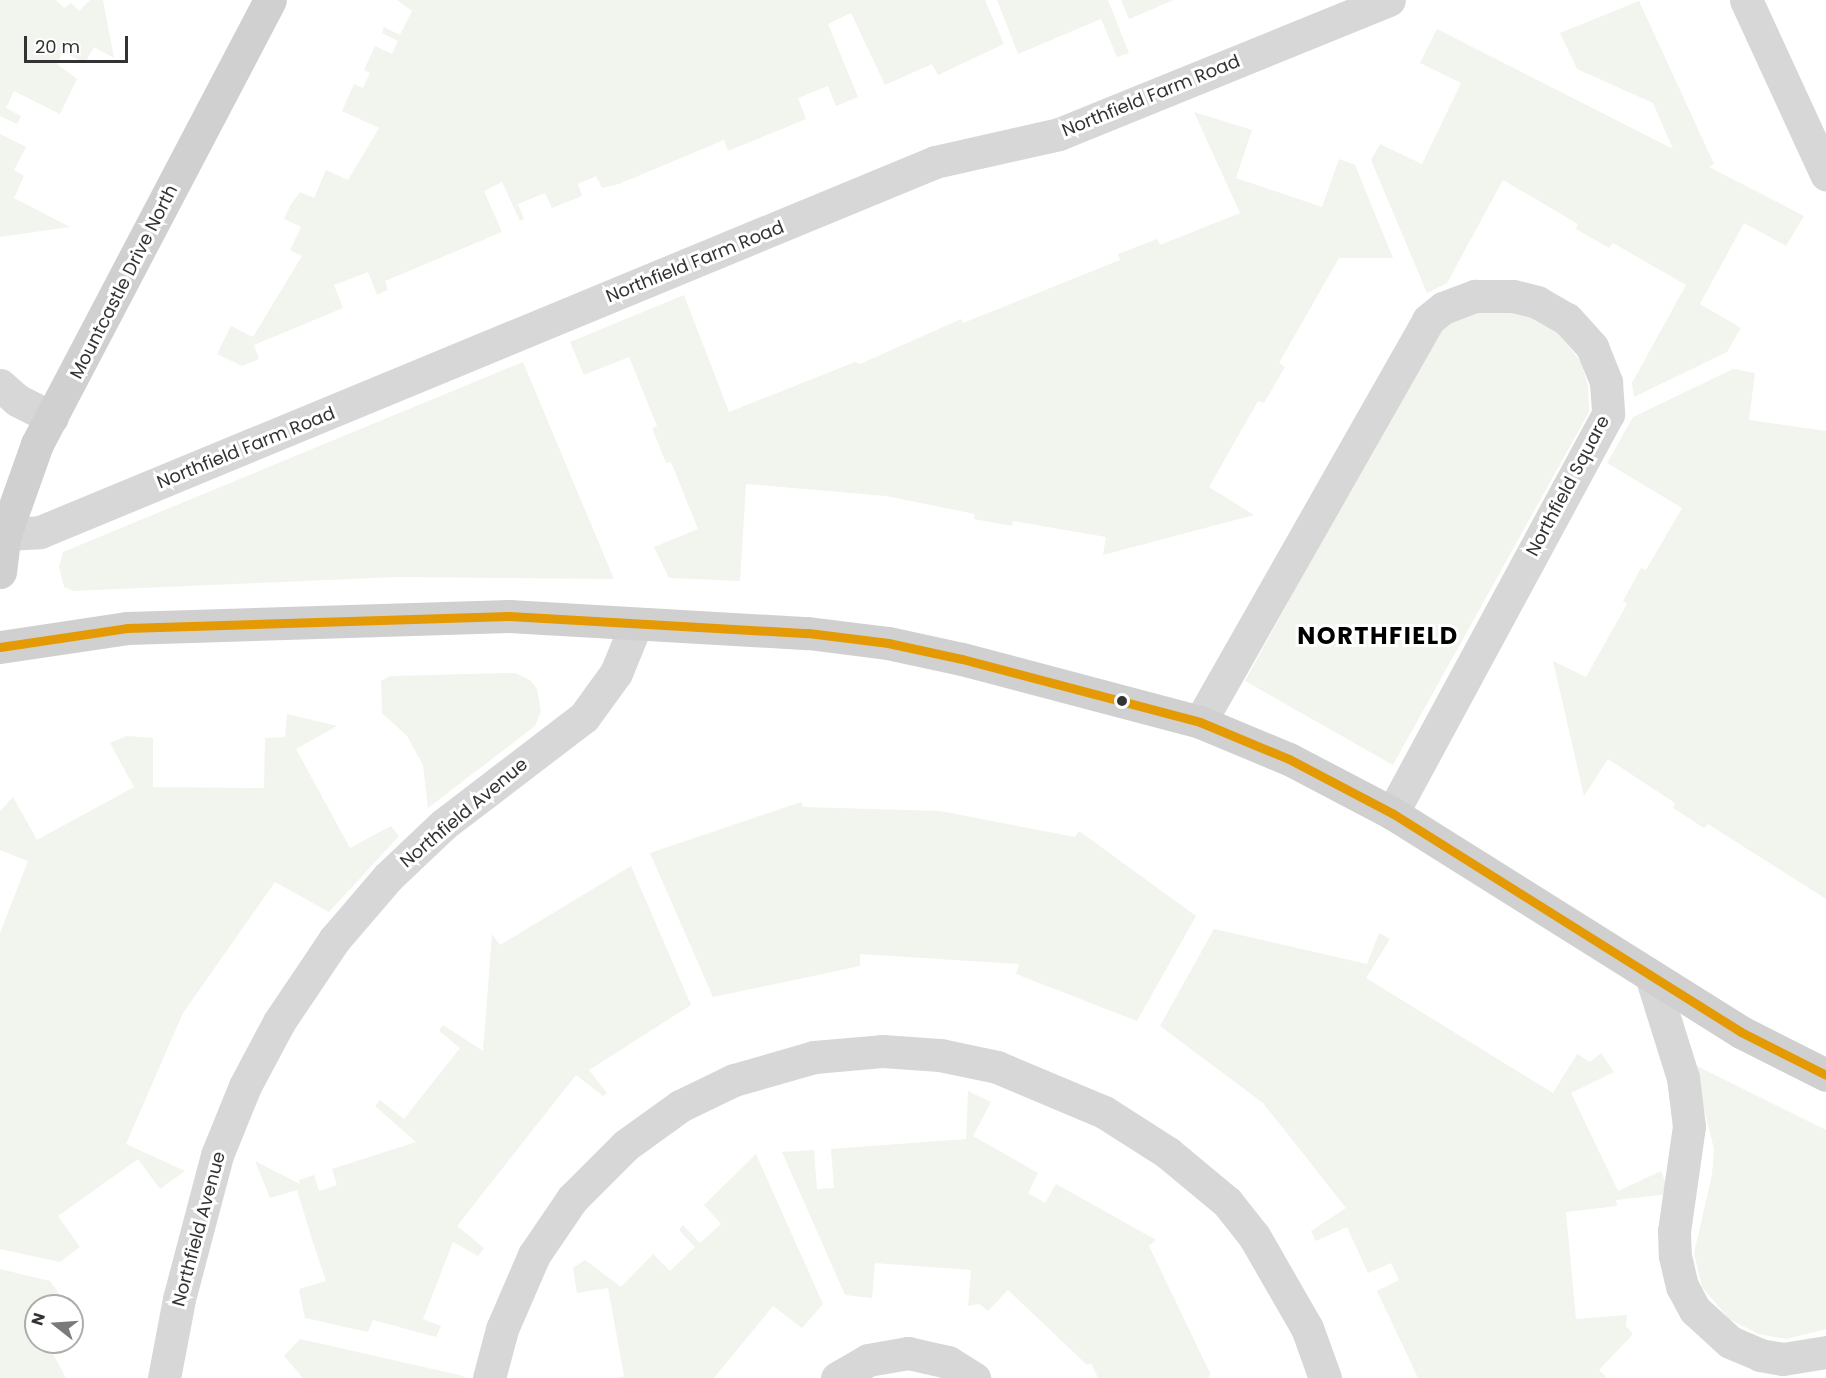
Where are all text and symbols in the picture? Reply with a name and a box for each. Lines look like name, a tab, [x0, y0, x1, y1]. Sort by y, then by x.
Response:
scale bar	[27, 24, 130, 62]
text: 20 m	[35, 34, 80, 59]
street label: Northfield Farm Road	[1059, 50, 1243, 142]
street label: Mountcastle Drive North	[66, 181, 182, 383]
street label: Northfield Farm Road	[603, 216, 787, 308]
street label: Northfield Farm Road	[154, 402, 338, 494]
street label: Northfield Square	[1522, 412, 1614, 560]
district label: NORTHFIELD	[1297, 622, 1459, 650]
unlabelled marker	[1116, 695, 1128, 707]
street label: Northfield Avenue	[396, 753, 532, 873]
street label: Northfield Avenue	[168, 1149, 230, 1309]
north arrow	[24, 1294, 84, 1354]
text: N	[25, 1310, 51, 1328]

